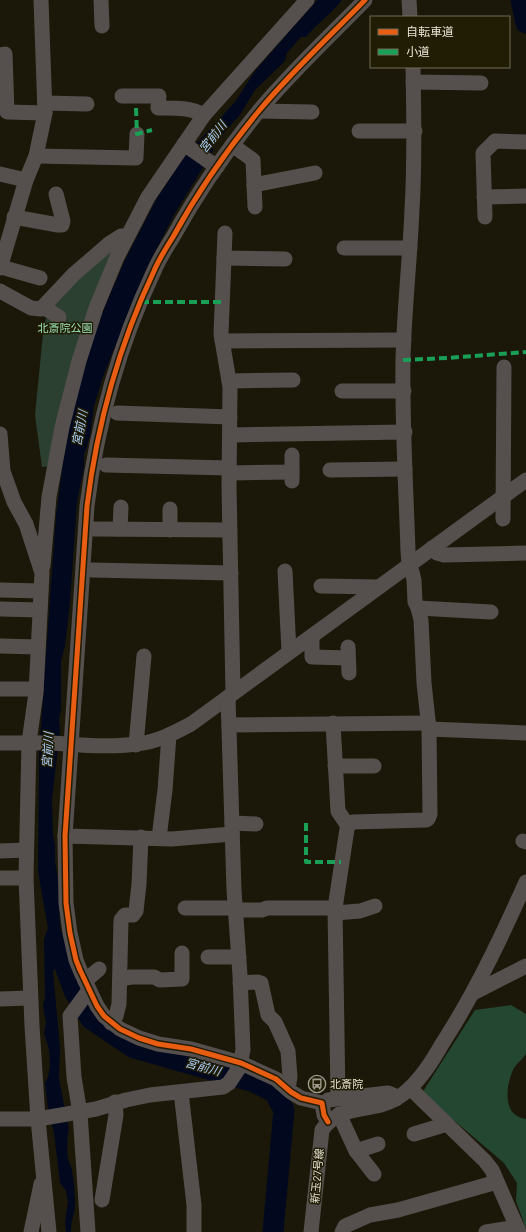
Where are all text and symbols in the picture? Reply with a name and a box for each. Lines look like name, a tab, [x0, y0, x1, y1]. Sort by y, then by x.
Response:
legend	[370, 16, 510, 68]
text: 自転車道	[406, 24, 454, 38]
text: 小道	[406, 44, 430, 58]
water label: 宮前川	[196, 116, 230, 155]
park label: 北斎院公園	[38, 321, 93, 334]
water label: 宮前川	[69, 407, 90, 447]
water label: 宮前川	[39, 730, 55, 768]
water label: 宮前川	[184, 1054, 224, 1078]
bus stop icon: 北斎院	[307, 1074, 327, 1094]
place label: 北斎院	[330, 1077, 363, 1090]
street label: 新玉27号線	[308, 1148, 325, 1204]

